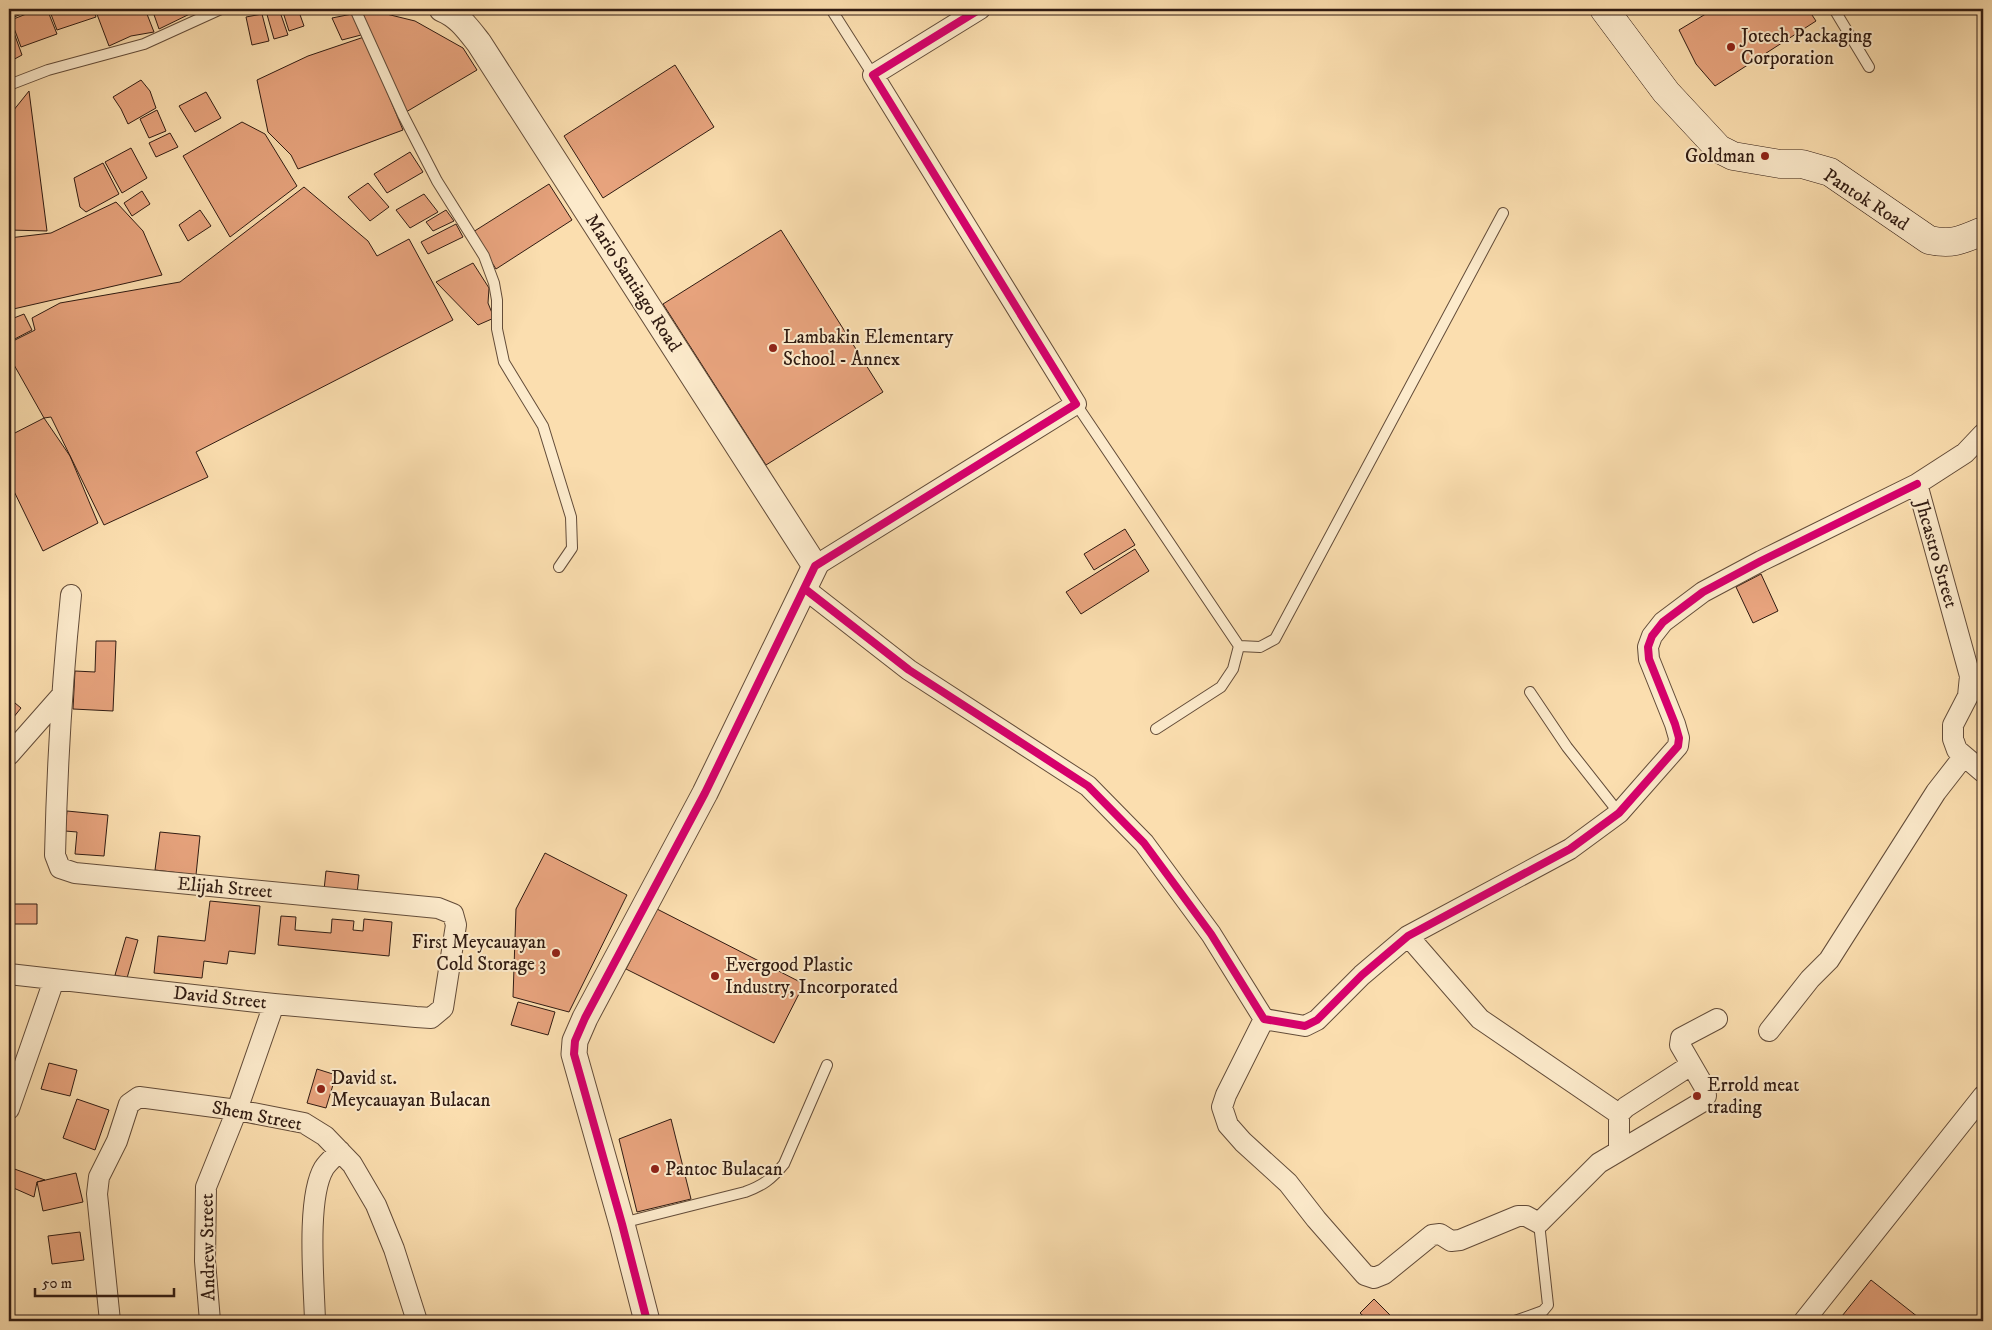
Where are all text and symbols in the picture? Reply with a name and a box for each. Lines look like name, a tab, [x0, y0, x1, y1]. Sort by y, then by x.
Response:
place label: Jotech Packaging Corporation	[1739, 25, 1872, 70]
marker: Jotech Packaging Corporation	[1725, 41, 1737, 53]
place label: Goldman	[1685, 145, 1755, 168]
marker: Goldman	[1759, 150, 1771, 162]
street label: Pantok Road	[1819, 164, 1913, 236]
street label: Mario Santiago Road	[580, 210, 686, 357]
place label: Lambakin Elementary School - Annex	[783, 326, 954, 371]
marker: Lambakin Elementary School - Annex	[767, 342, 779, 354]
street label: Jhcastro Street	[1909, 495, 1962, 611]
street label: Elijah Street	[176, 872, 274, 904]
place label: First Meycauayan Cold Storage 3	[412, 931, 546, 976]
marker: First Meycauayan Cold Storage 3	[550, 947, 562, 959]
place label: Evergood Plastic Industry, Incorporated	[725, 954, 898, 999]
marker: Evergood Plastic Industry, Incorporated	[709, 970, 721, 982]
street label: David Street	[172, 982, 268, 1014]
place label: David st. Meycauayan Bulacan	[331, 1067, 491, 1112]
place label: Errold meat trading	[1707, 1074, 1799, 1119]
marker: David st. Meycauayan Bulacan	[315, 1083, 327, 1095]
marker: Errold meat trading	[1691, 1090, 1703, 1102]
street label: Shem Street	[210, 1096, 304, 1136]
place label: Pantoc Bulacan	[665, 1158, 783, 1181]
marker: Pantoc Bulacan	[649, 1163, 661, 1175]
street label: Andrew Street	[196, 1193, 220, 1301]
scale bar	[35, 1265, 174, 1297]
text: 50 m	[42, 1274, 72, 1293]

